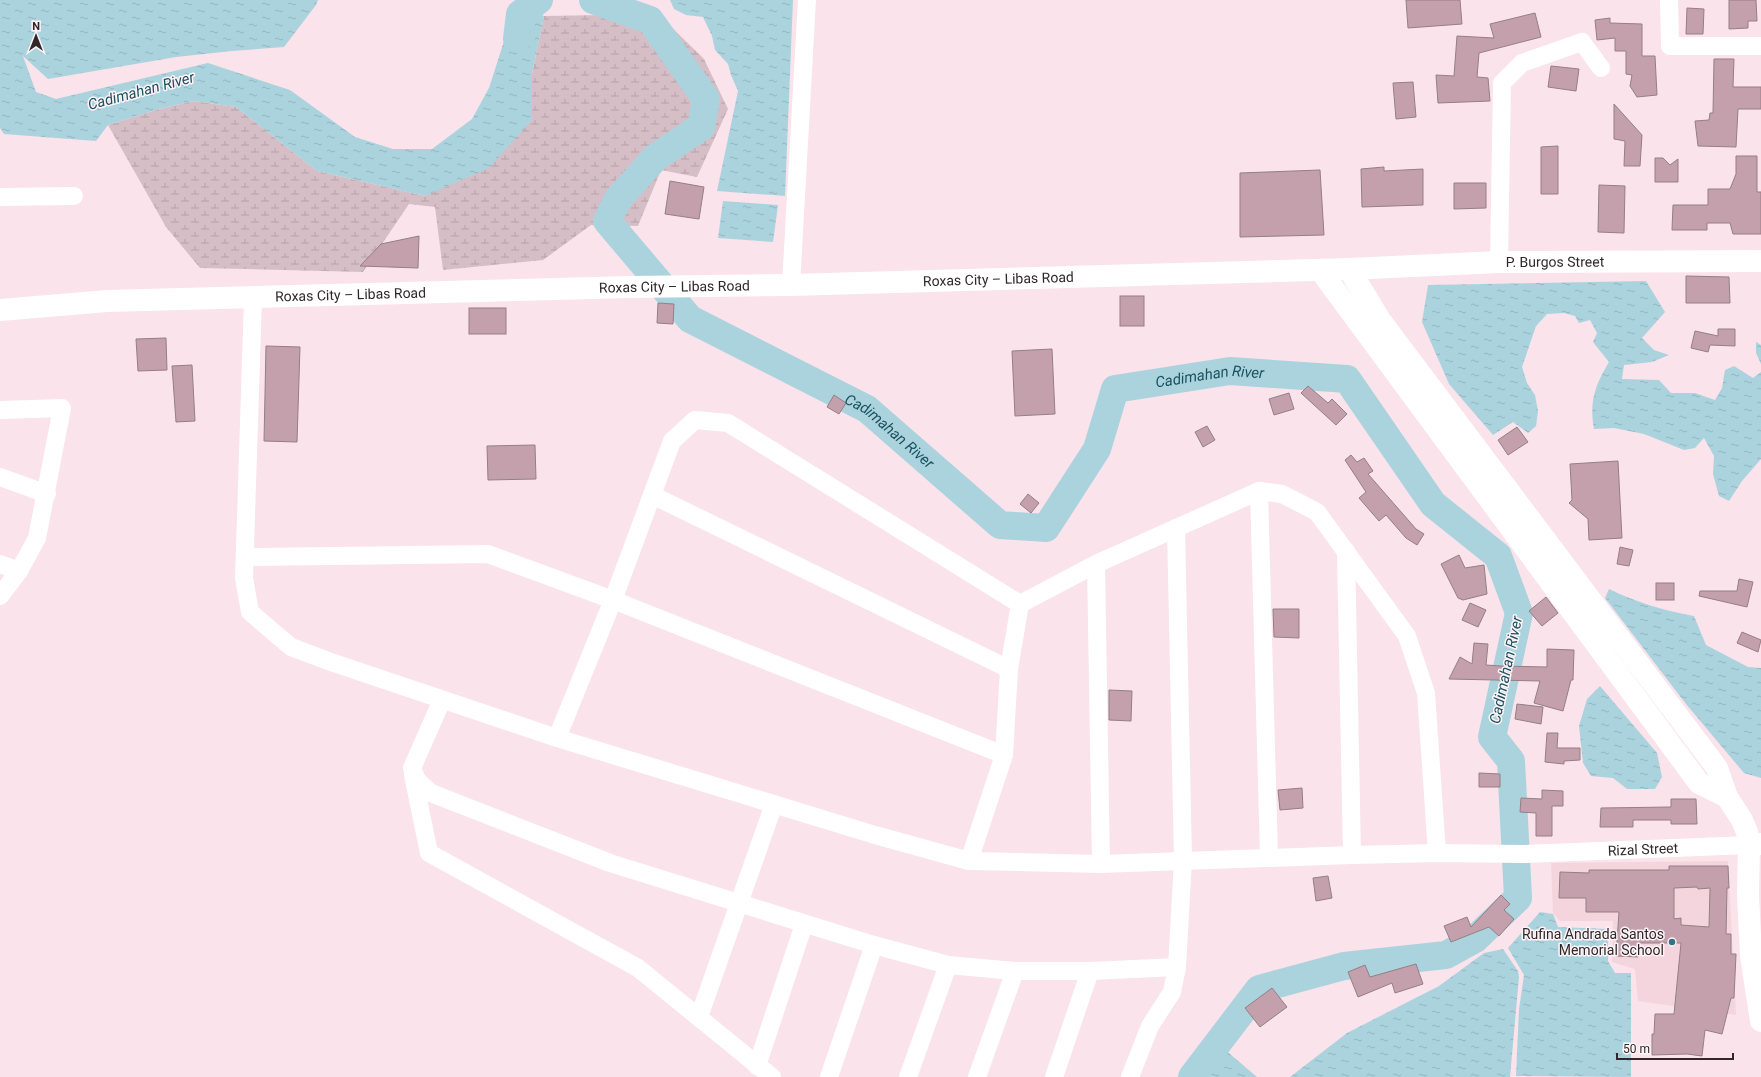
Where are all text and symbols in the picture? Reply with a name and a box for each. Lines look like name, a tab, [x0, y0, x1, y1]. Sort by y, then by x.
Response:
north arrow	[16, 16, 56, 56]
text: N	[32, 20, 40, 33]
water label: Cadimahan River	[86, 68, 197, 114]
street label: P. Burgos Street	[1506, 254, 1605, 270]
street label: Roxas City – Libas Road	[923, 269, 1074, 289]
street label: Roxas City – Libas Road	[599, 278, 750, 296]
street label: Roxas City – Libas Road	[275, 284, 426, 305]
water label: Cadimahan River	[1154, 362, 1266, 392]
water label: Cadimahan River	[842, 390, 938, 473]
water label: Cadimahan River	[1486, 614, 1526, 725]
street label: Rizal Street	[1607, 840, 1679, 859]
place label: Rufina Andrada Santos Memorial School	[1522, 926, 1664, 958]
marker: Rufina Andrada Santos Memorial School	[1667, 937, 1677, 947]
scale bar	[1617, 1035, 1733, 1061]
text: 50 m	[1623, 1042, 1650, 1056]

